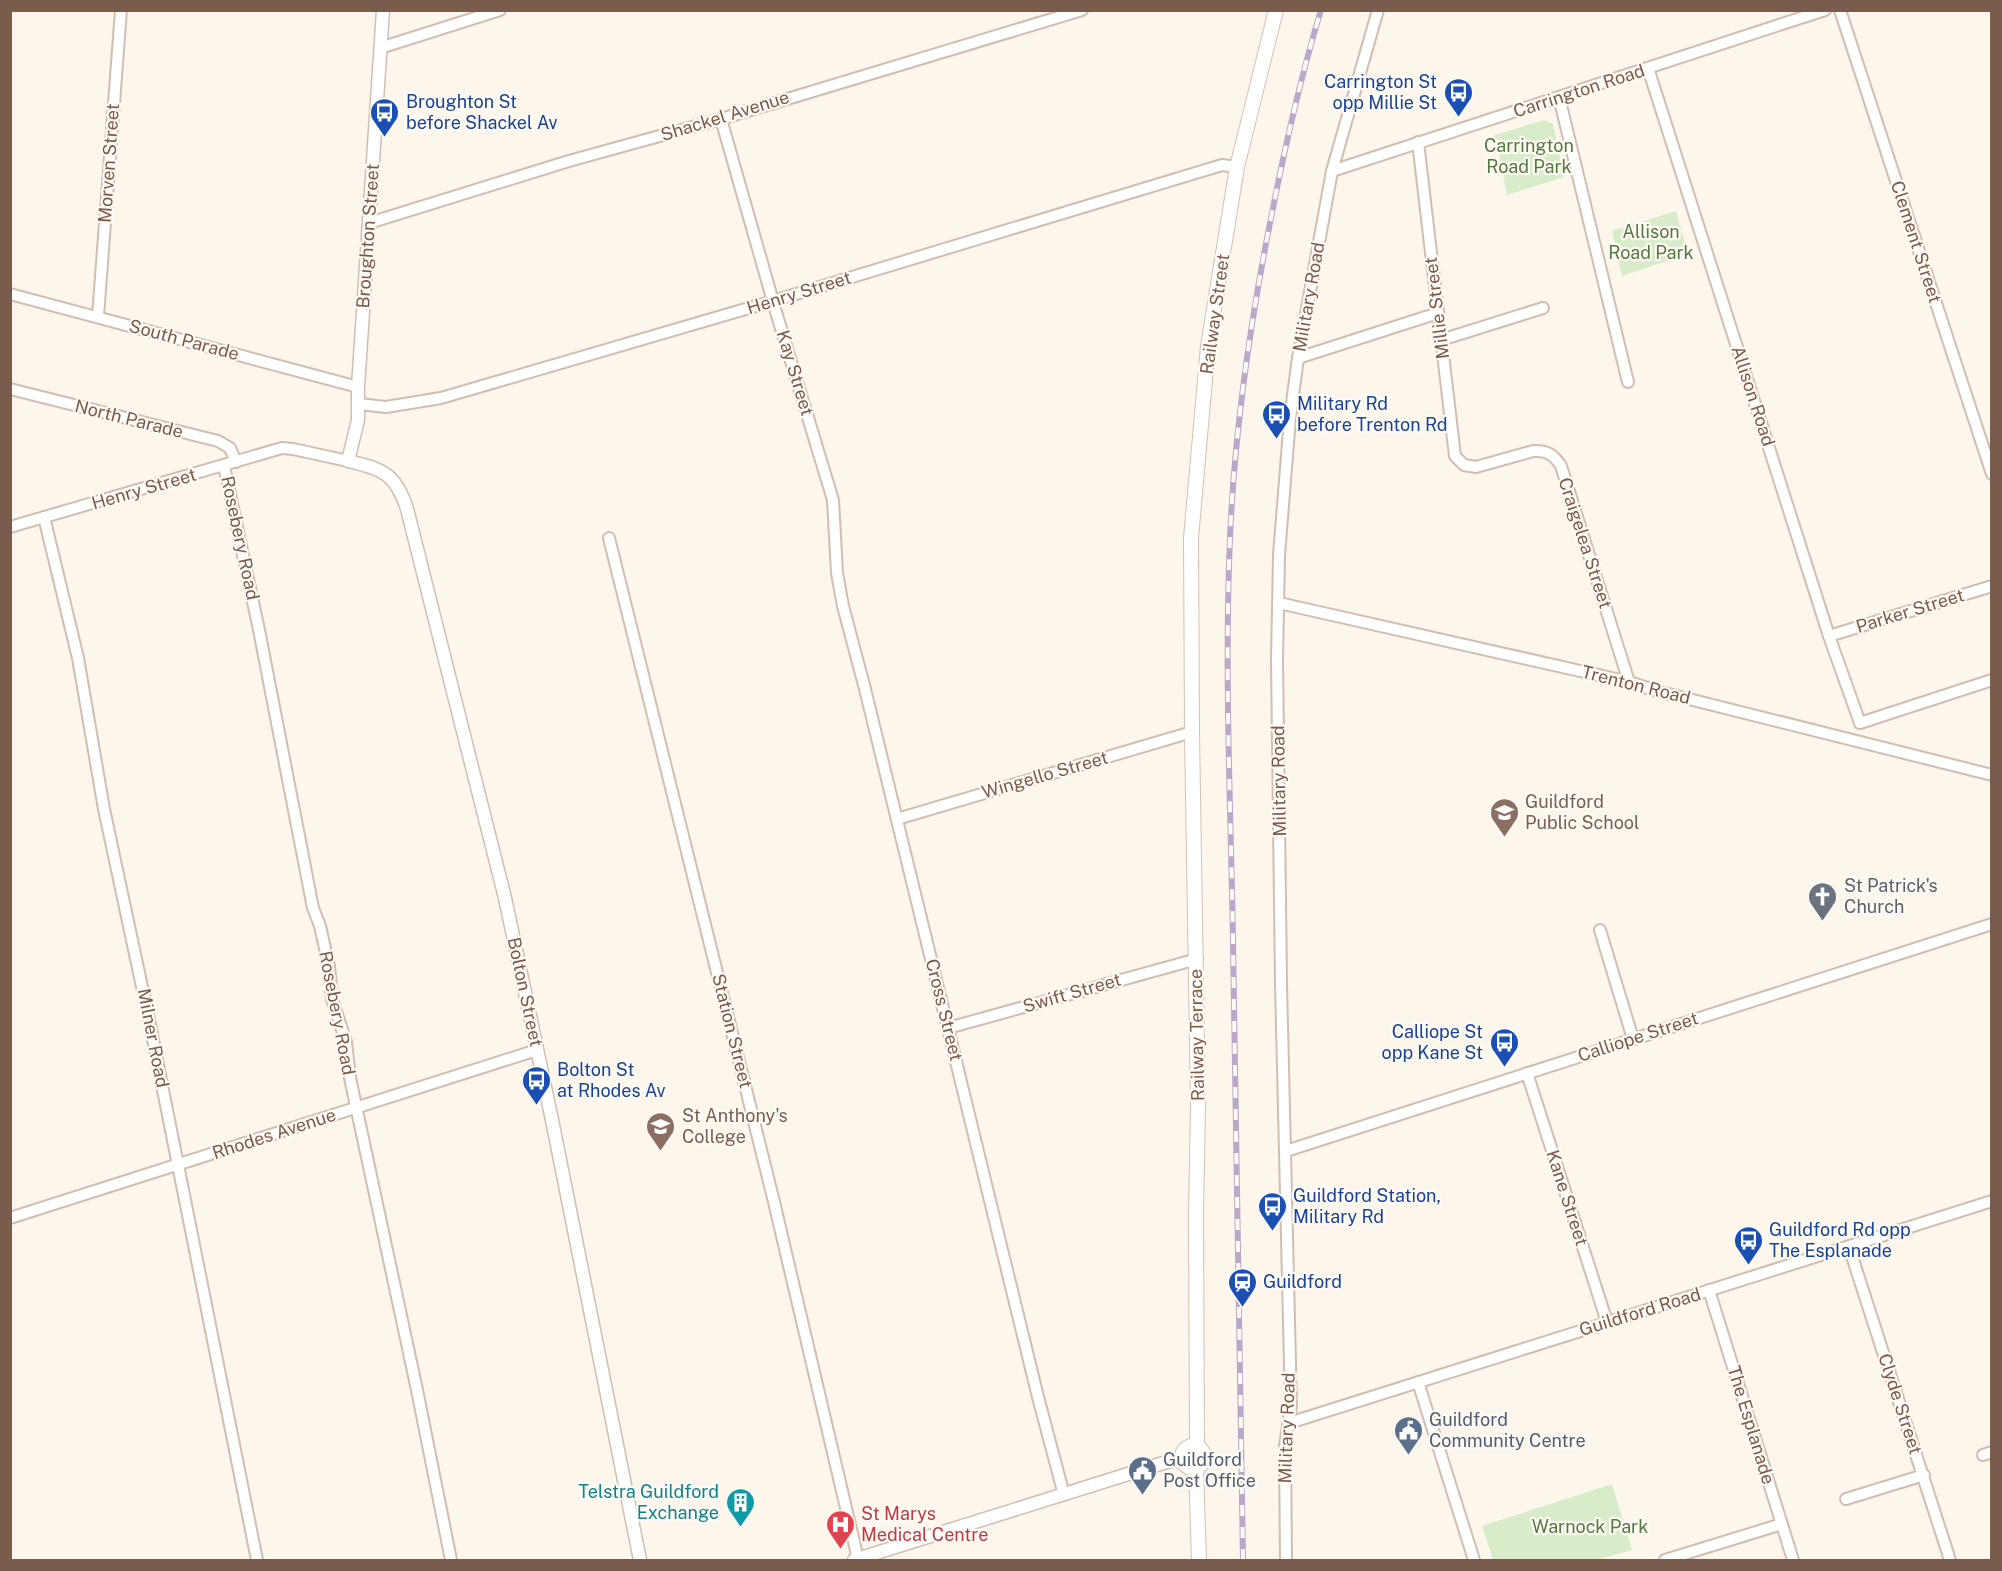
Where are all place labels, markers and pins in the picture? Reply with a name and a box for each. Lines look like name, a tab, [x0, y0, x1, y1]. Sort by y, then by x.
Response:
place label: Carrington St opp Millie St	[1324, 71, 1437, 113]
bus stop icon: Carrington St opp Millie St	[1442, 76, 1474, 118]
place label: Broughton St before Shackel Av	[406, 91, 558, 133]
bus stop icon: Broughton St before Shackel Av	[369, 96, 401, 138]
place label: Military Rd before Trenton Rd	[1297, 393, 1448, 435]
bus stop icon: Military Rd before Trenton Rd	[1260, 398, 1292, 440]
place label: Guildford Public School	[1525, 791, 1639, 833]
school or university icon: Guildford Public School	[1488, 796, 1520, 838]
place label: St Patrick's Church	[1844, 875, 1938, 917]
church icon: St Patrick's Church	[1807, 880, 1839, 922]
place label: Calliope St opp Kane St	[1382, 1021, 1483, 1063]
bus stop icon: Calliope St opp Kane St	[1488, 1026, 1520, 1068]
place label: Bolton St at Rhodes Av	[557, 1059, 666, 1101]
bus stop icon: Bolton St at Rhodes Av	[520, 1064, 552, 1106]
place label: St Anthony's College	[682, 1105, 788, 1147]
school or university icon: St Anthony's College	[645, 1110, 677, 1152]
place label: Guildford Station, Military Rd	[1293, 1185, 1441, 1227]
bus stop icon: Guildford Station, Military Rd	[1256, 1190, 1288, 1232]
place label: Guildford Rd opp The Esplanade	[1769, 1219, 1911, 1261]
bus stop icon: Guildford Rd opp The Esplanade	[1732, 1224, 1764, 1266]
station icon: Guildford	[1226, 1266, 1258, 1308]
place label: Guildford	[1263, 1271, 1342, 1292]
place label: Guildford Community Centre	[1429, 1409, 1586, 1451]
public building icon: Guildford Community Centre	[1392, 1414, 1424, 1456]
place label: Guildford Post Office	[1163, 1449, 1256, 1491]
public building icon: Guildford Post Office	[1126, 1454, 1158, 1496]
place label: Telstra Guildford Exchange	[578, 1481, 719, 1523]
building icon: Telstra Guildford Exchange	[724, 1486, 756, 1528]
place label: St Marys Medical Centre	[861, 1503, 988, 1545]
hospital icon: St Marys Medical Centre	[824, 1508, 856, 1550]

